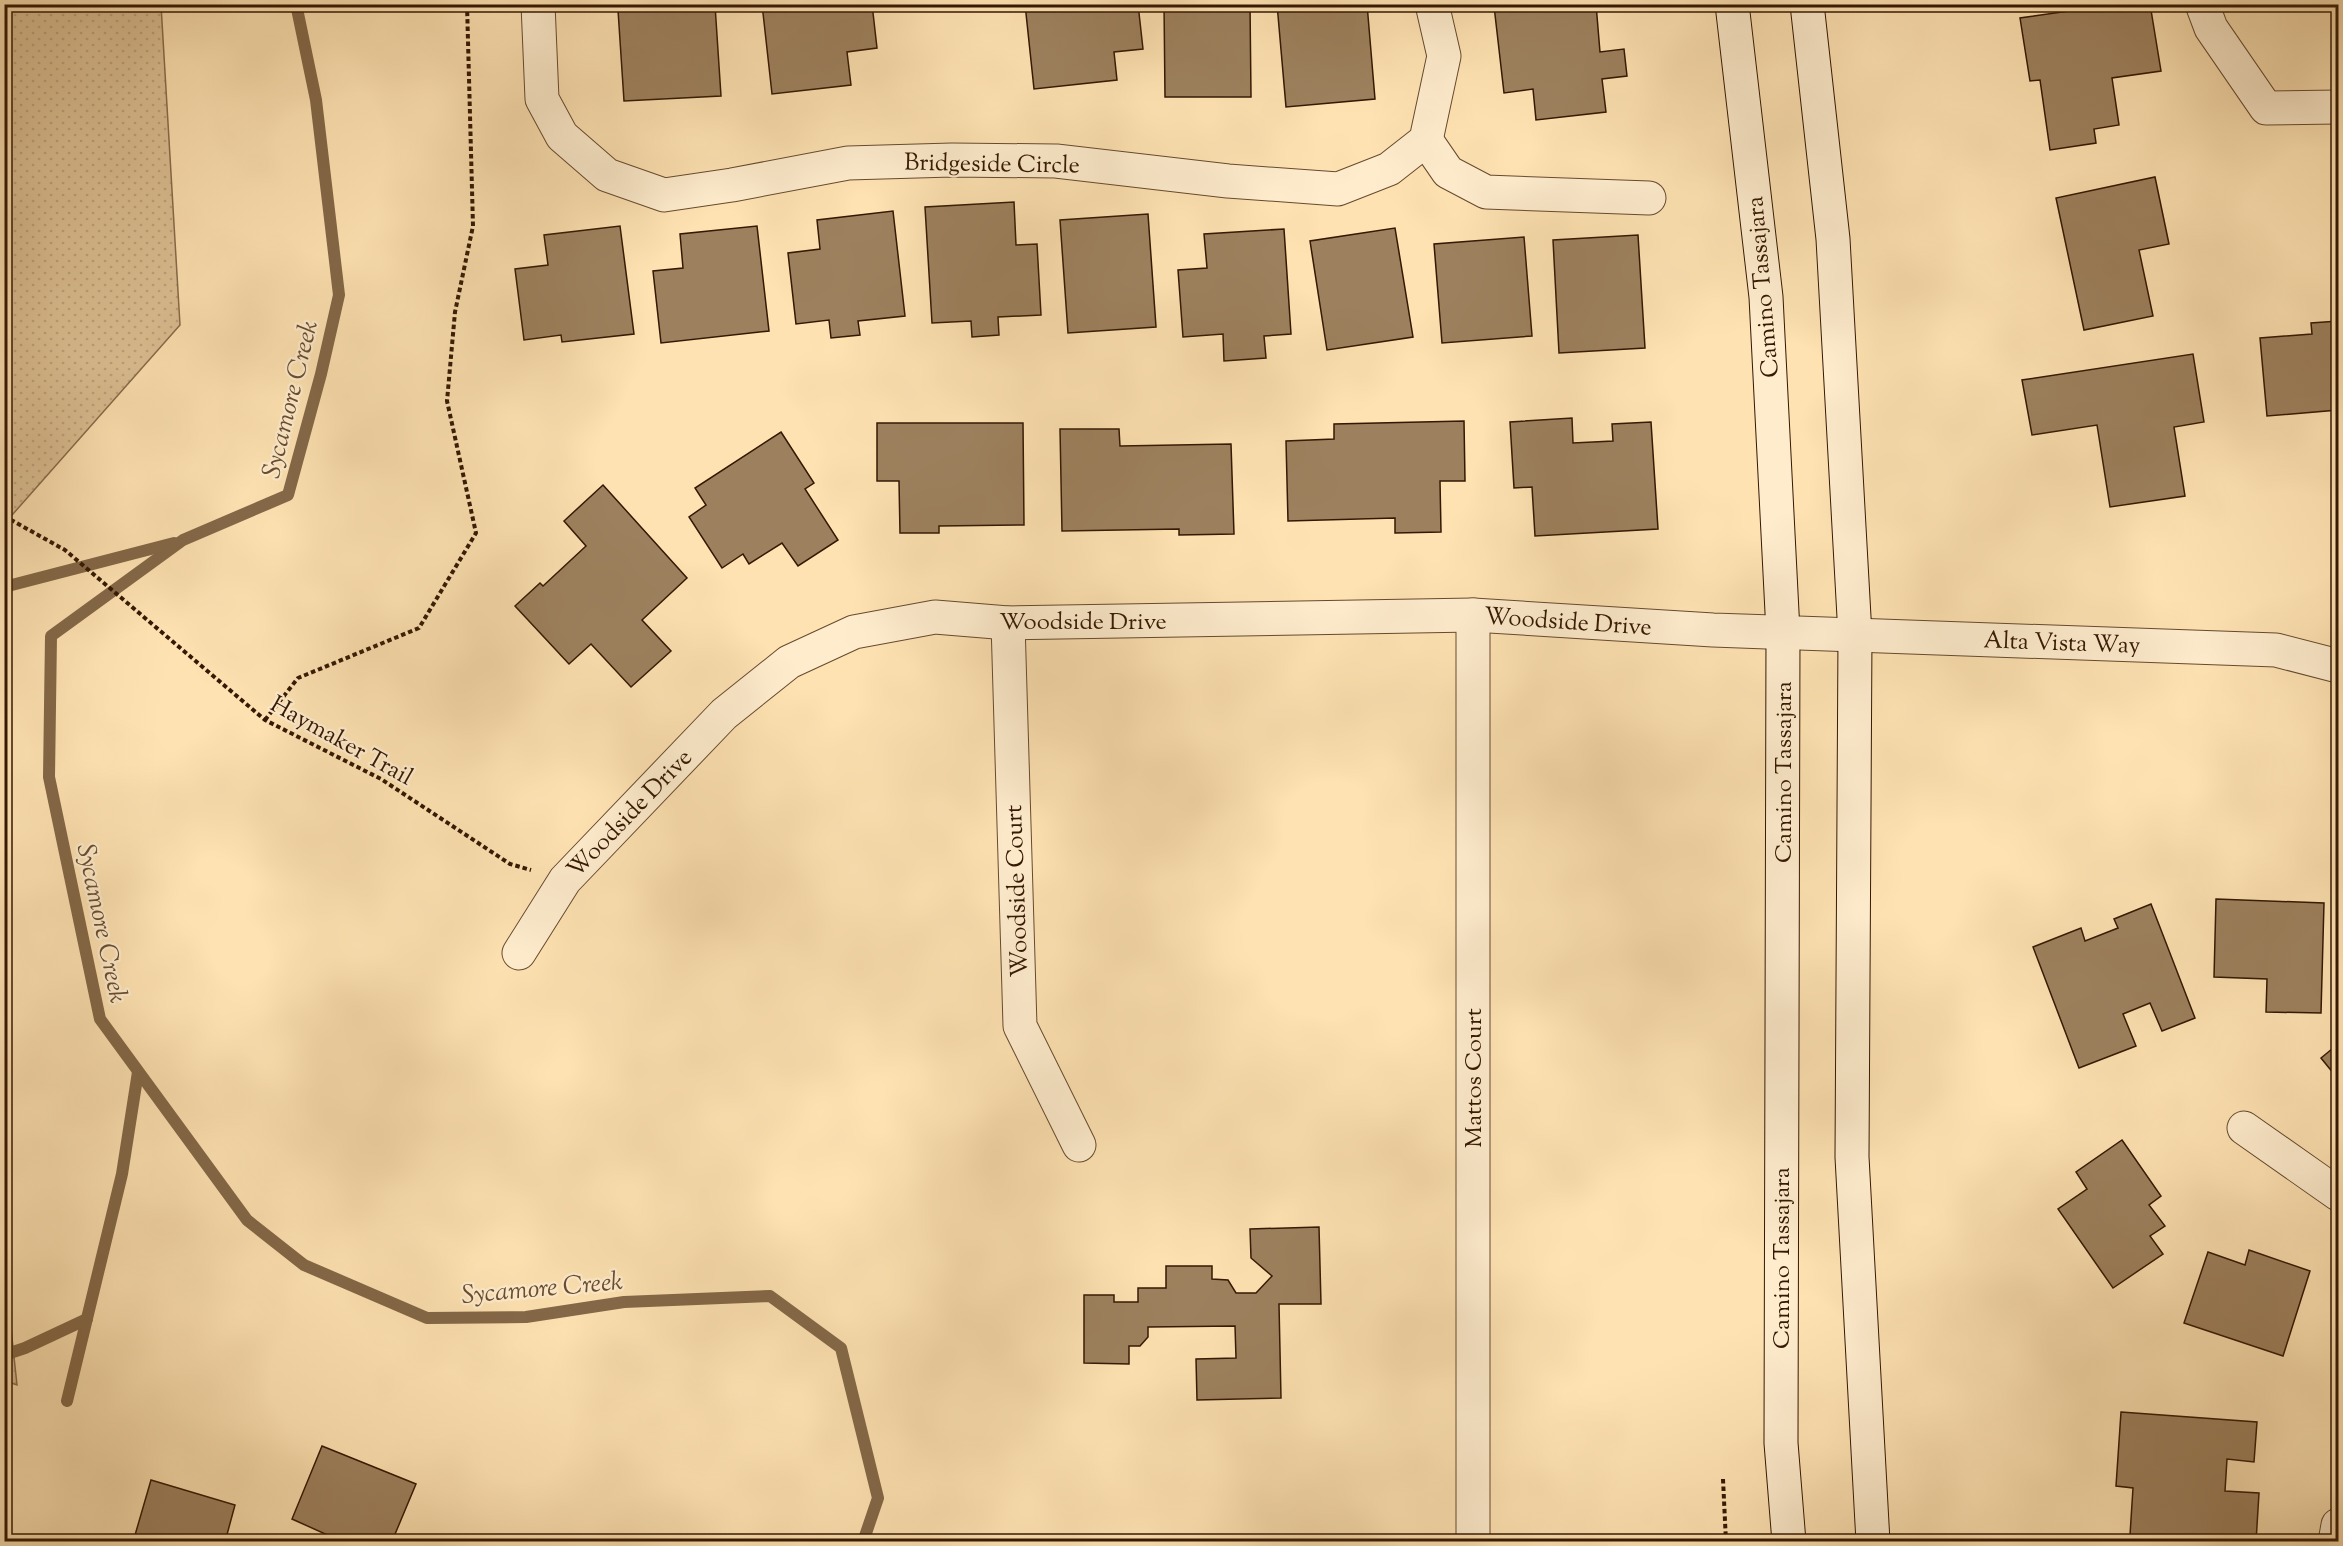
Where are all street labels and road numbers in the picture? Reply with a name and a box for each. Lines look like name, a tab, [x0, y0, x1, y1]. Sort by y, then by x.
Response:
street label: Bridgeside Circle	[904, 146, 1080, 184]
street label: Camino Tassajara	[1739, 195, 1789, 379]
street label: Woodside Drive	[1483, 600, 1653, 646]
street label: Woodside Drive	[999, 606, 1167, 640]
street label: Alta Vista Way	[1983, 624, 2141, 664]
street label: Camino Tassajara	[1768, 681, 1802, 863]
street label: Haymaker Trail	[263, 688, 419, 795]
street label: Woodside Drive	[560, 742, 701, 886]
street label: Woodside Court	[998, 804, 1038, 978]
street label: Mattos Court	[1458, 1008, 1492, 1148]
street label: Camino Tassajara	[1766, 1167, 1800, 1349]

